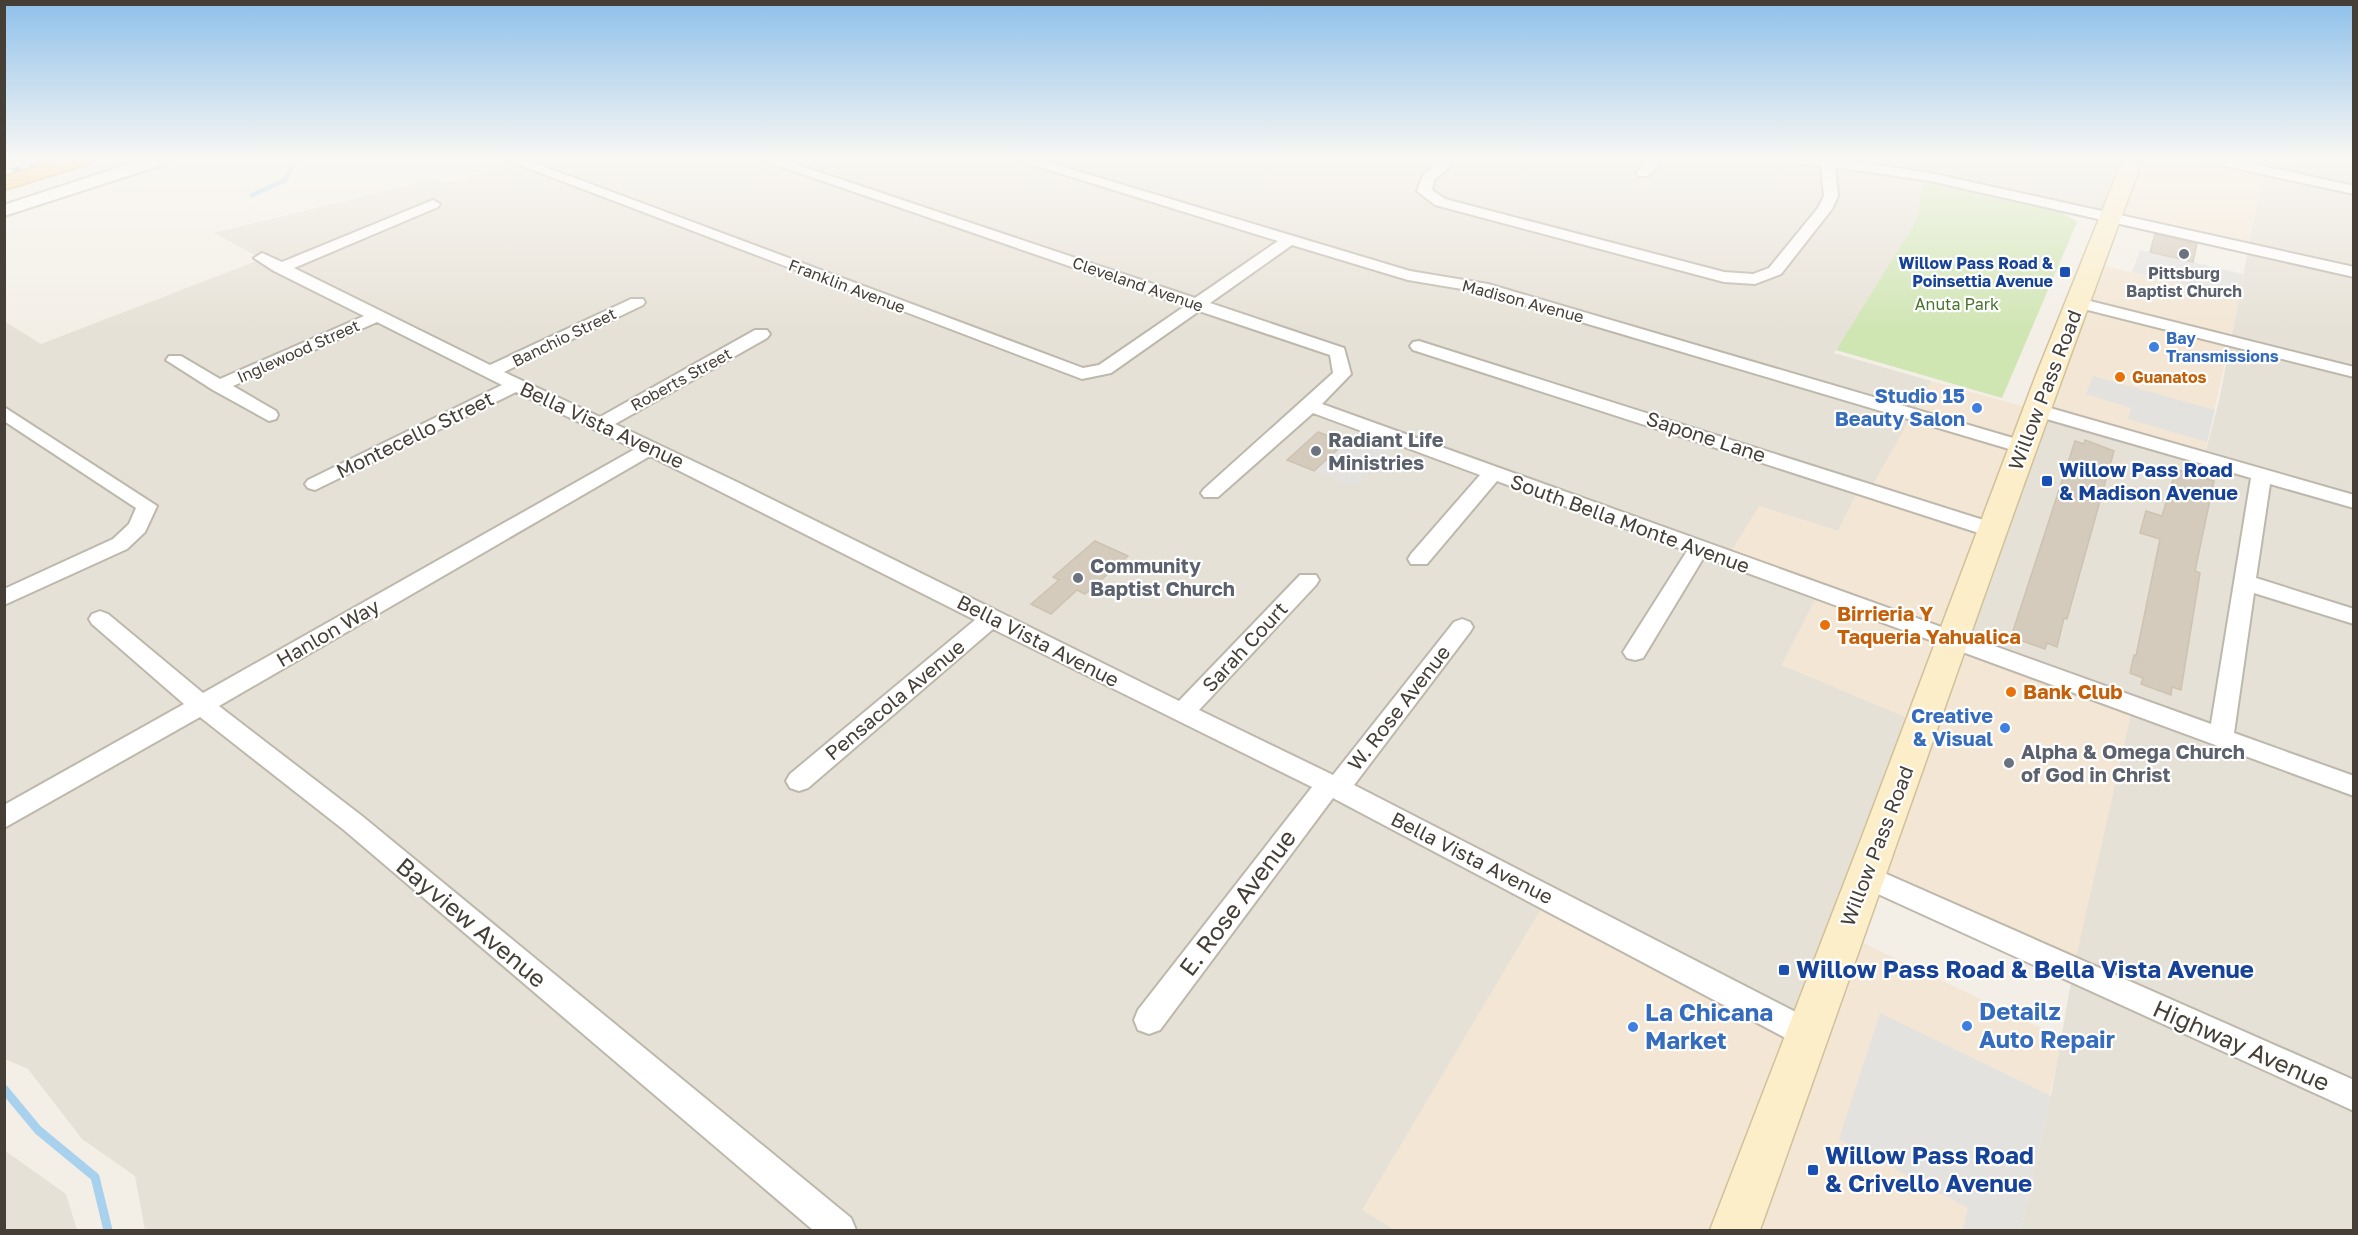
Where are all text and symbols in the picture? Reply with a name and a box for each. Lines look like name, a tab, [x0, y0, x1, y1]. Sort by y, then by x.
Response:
marker: Pittsburg Baptist Church	[2177, 247, 2191, 261]
street label: Cleveland Avenue	[1070, 252, 1206, 316]
place label: Willow Pass Road & Poinsettia Avenue	[1899, 253, 2054, 291]
street label: Franklin Avenue	[786, 255, 908, 317]
place label: Pittsburg Baptist Church	[2126, 263, 2242, 301]
marker: Willow Pass Road & Poinsettia Avenue	[2058, 265, 2072, 279]
street label: Madison Avenue	[1460, 275, 1586, 327]
park label: Anuta Park	[1915, 294, 1999, 314]
street label: Banchio Street	[509, 303, 619, 371]
street label: Willow Pass Road	[2002, 306, 2086, 473]
street label: Inglewood Street	[234, 315, 362, 387]
place label: Bay Transmissions	[2166, 328, 2279, 366]
marker: Bay Transmissions	[2147, 340, 2161, 354]
street label: Roberts Street	[627, 343, 735, 415]
place label: Guanatos	[2132, 367, 2207, 387]
marker: Guanatos	[2113, 370, 2127, 384]
street label: Bella Vista Avenue	[517, 376, 688, 473]
place label: Studio 15 Beauty Salon	[1835, 383, 1965, 430]
street label: Montecello Street	[332, 386, 497, 483]
marker: Studio 15 Beauty Salon	[1970, 401, 1984, 415]
street label: Sapone Lane	[1644, 405, 1769, 467]
place label: Radiant Life Ministries	[1328, 427, 1444, 474]
marker: Radiant Life Ministries	[1309, 444, 1323, 458]
place label: Willow Pass Road & Madison Avenue	[2059, 457, 2238, 504]
street label: South Bella Monte Avenue	[1507, 469, 1753, 578]
marker: Willow Pass Road & Madison Avenue	[2040, 474, 2054, 488]
place label: Community Baptist Church	[1090, 553, 1235, 600]
marker: Community Baptist Church	[1071, 571, 1085, 585]
street label: Bella Vista Avenue	[954, 589, 1123, 691]
street label: Hanlon Way	[272, 593, 383, 671]
street label: Sarah Court	[1197, 596, 1292, 696]
place label: Birrieria Y Taqueria Yahualica	[1837, 601, 2021, 648]
marker: Birrieria Y Taqueria Yahualica	[1818, 618, 1832, 632]
street label: Pensacola Avenue	[820, 634, 969, 765]
street label: W. Rose Avenue	[1342, 640, 1455, 775]
place label: Bank Club	[2023, 679, 2123, 703]
marker: Bank Club	[2004, 685, 2018, 699]
place label: Creative & Visual	[1911, 703, 1993, 750]
marker: Creative & Visual	[1998, 721, 2012, 735]
place label: Alpha & Omega Church of God in Christ	[2021, 739, 2245, 786]
marker: Alpha & Omega Church of God in Christ	[2002, 756, 2016, 770]
street label: Willow Pass Road	[1834, 762, 1918, 929]
street label: Bella Vista Avenue	[1388, 806, 1557, 908]
street label: E. Rose Avenue	[1172, 823, 1301, 981]
street label: Bayview Avenue	[391, 851, 553, 993]
place label: Willow Pass Road & Bella Vista Avenue	[1796, 954, 2254, 983]
marker: Willow Pass Road & Bella Vista Avenue	[1777, 963, 1791, 977]
street label: Highway Avenue	[2149, 993, 2334, 1097]
place label: Detailz Auto Repair	[1979, 996, 2115, 1053]
place label: La Chicana Market	[1645, 997, 1773, 1054]
marker: Detailz Auto Repair	[1960, 1019, 1974, 1033]
marker: La Chicana Market	[1626, 1020, 1640, 1034]
place label: Willow Pass Road & Crivello Avenue	[1825, 1140, 2034, 1197]
marker: Willow Pass Road & Crivello Avenue	[1806, 1163, 1820, 1177]

